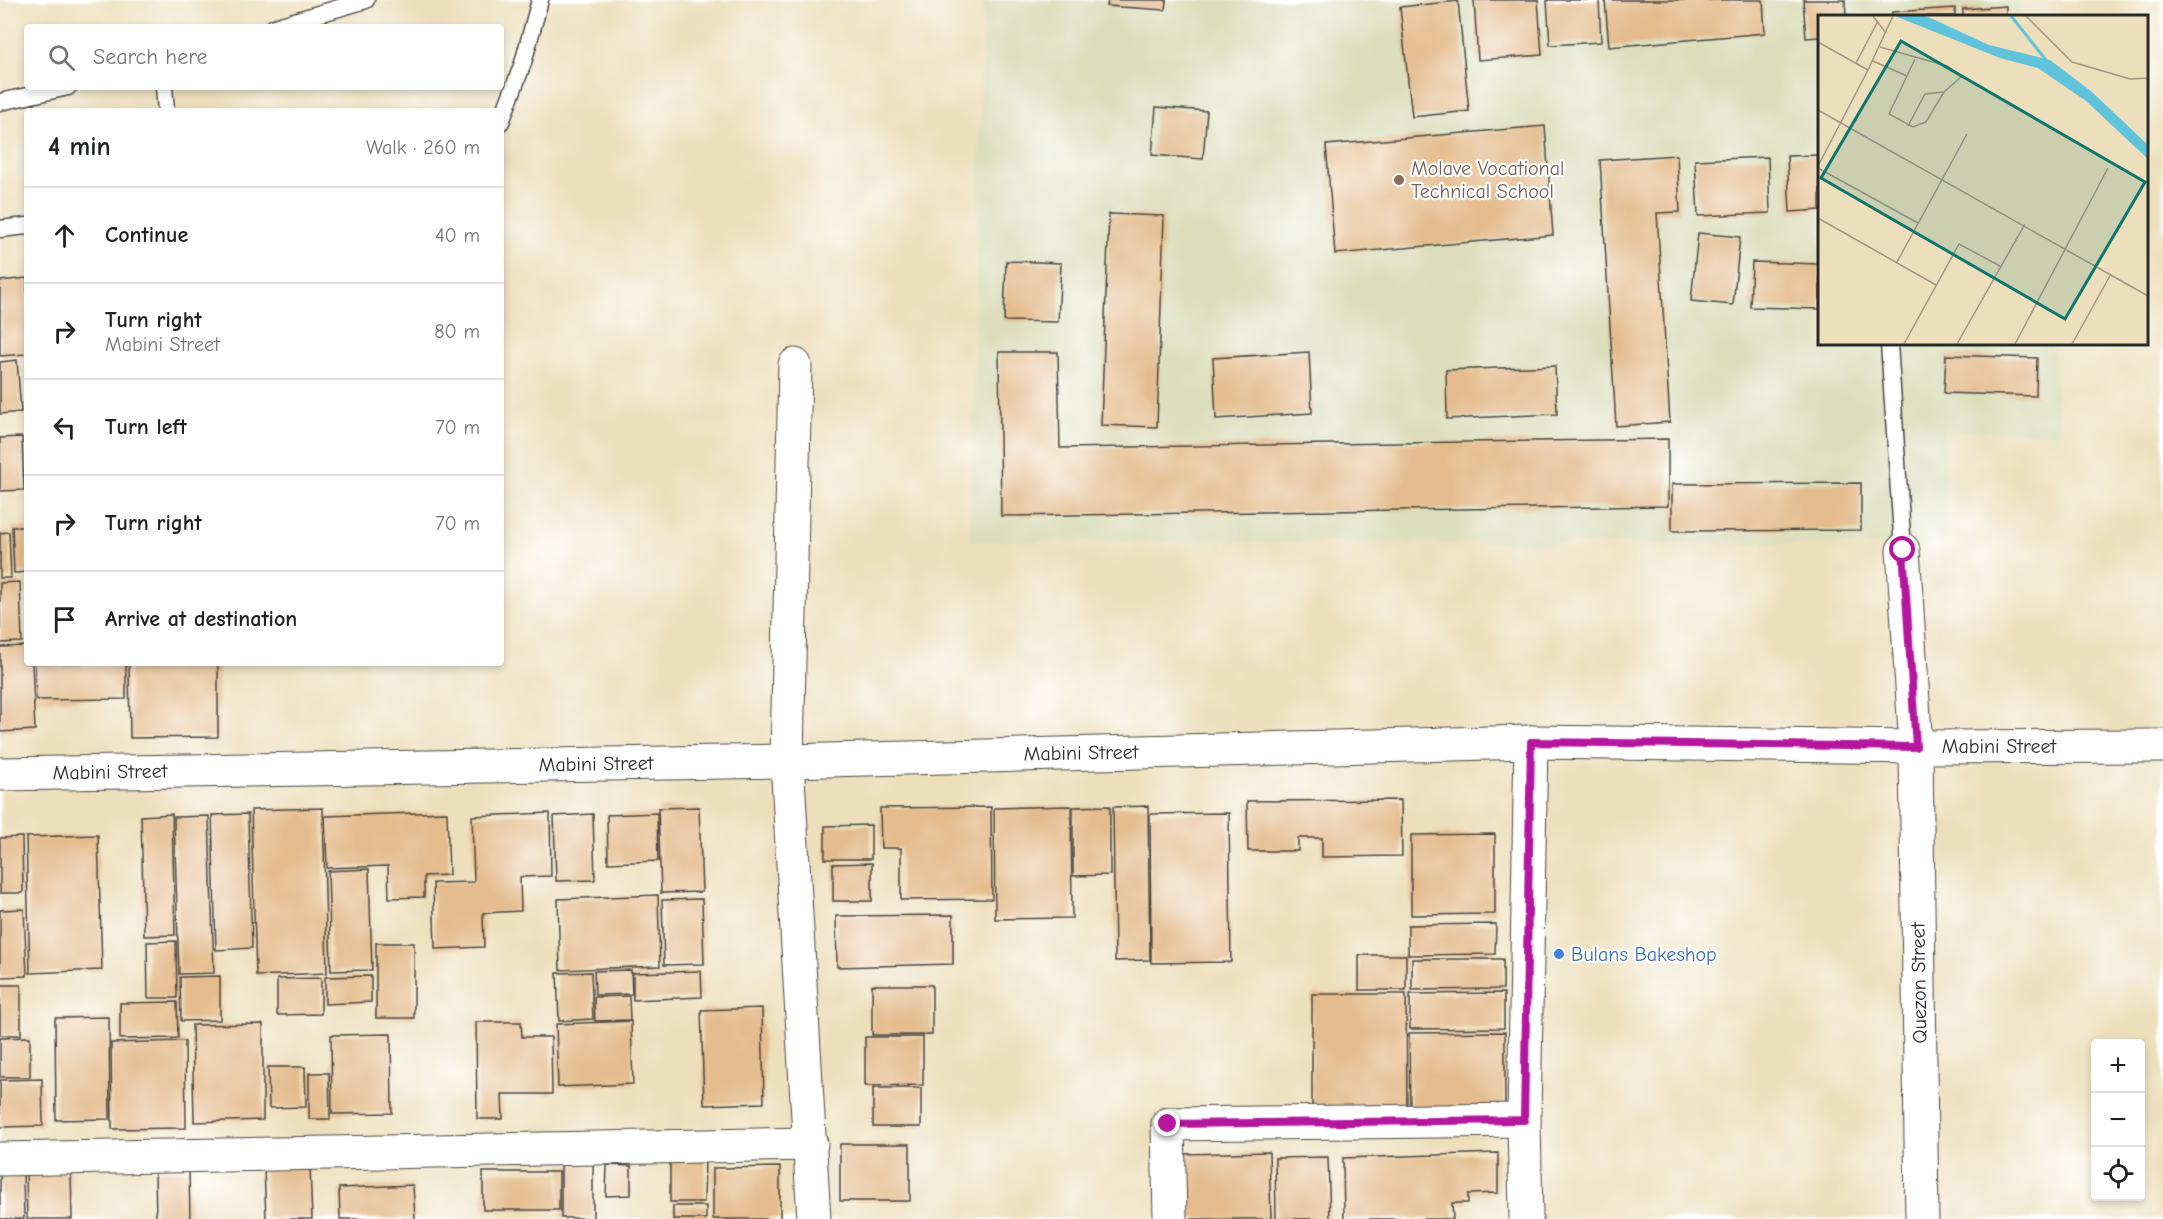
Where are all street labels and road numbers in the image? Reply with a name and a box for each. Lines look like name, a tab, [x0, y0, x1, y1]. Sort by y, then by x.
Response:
street label: Mabini Street	[1942, 735, 2058, 758]
street label: Mabini Street	[1023, 740, 1140, 765]
street label: Mabini Street	[538, 751, 655, 776]
street label: Mabini Street	[52, 759, 169, 784]
street label: Quezon Street	[1906, 921, 1932, 1044]

